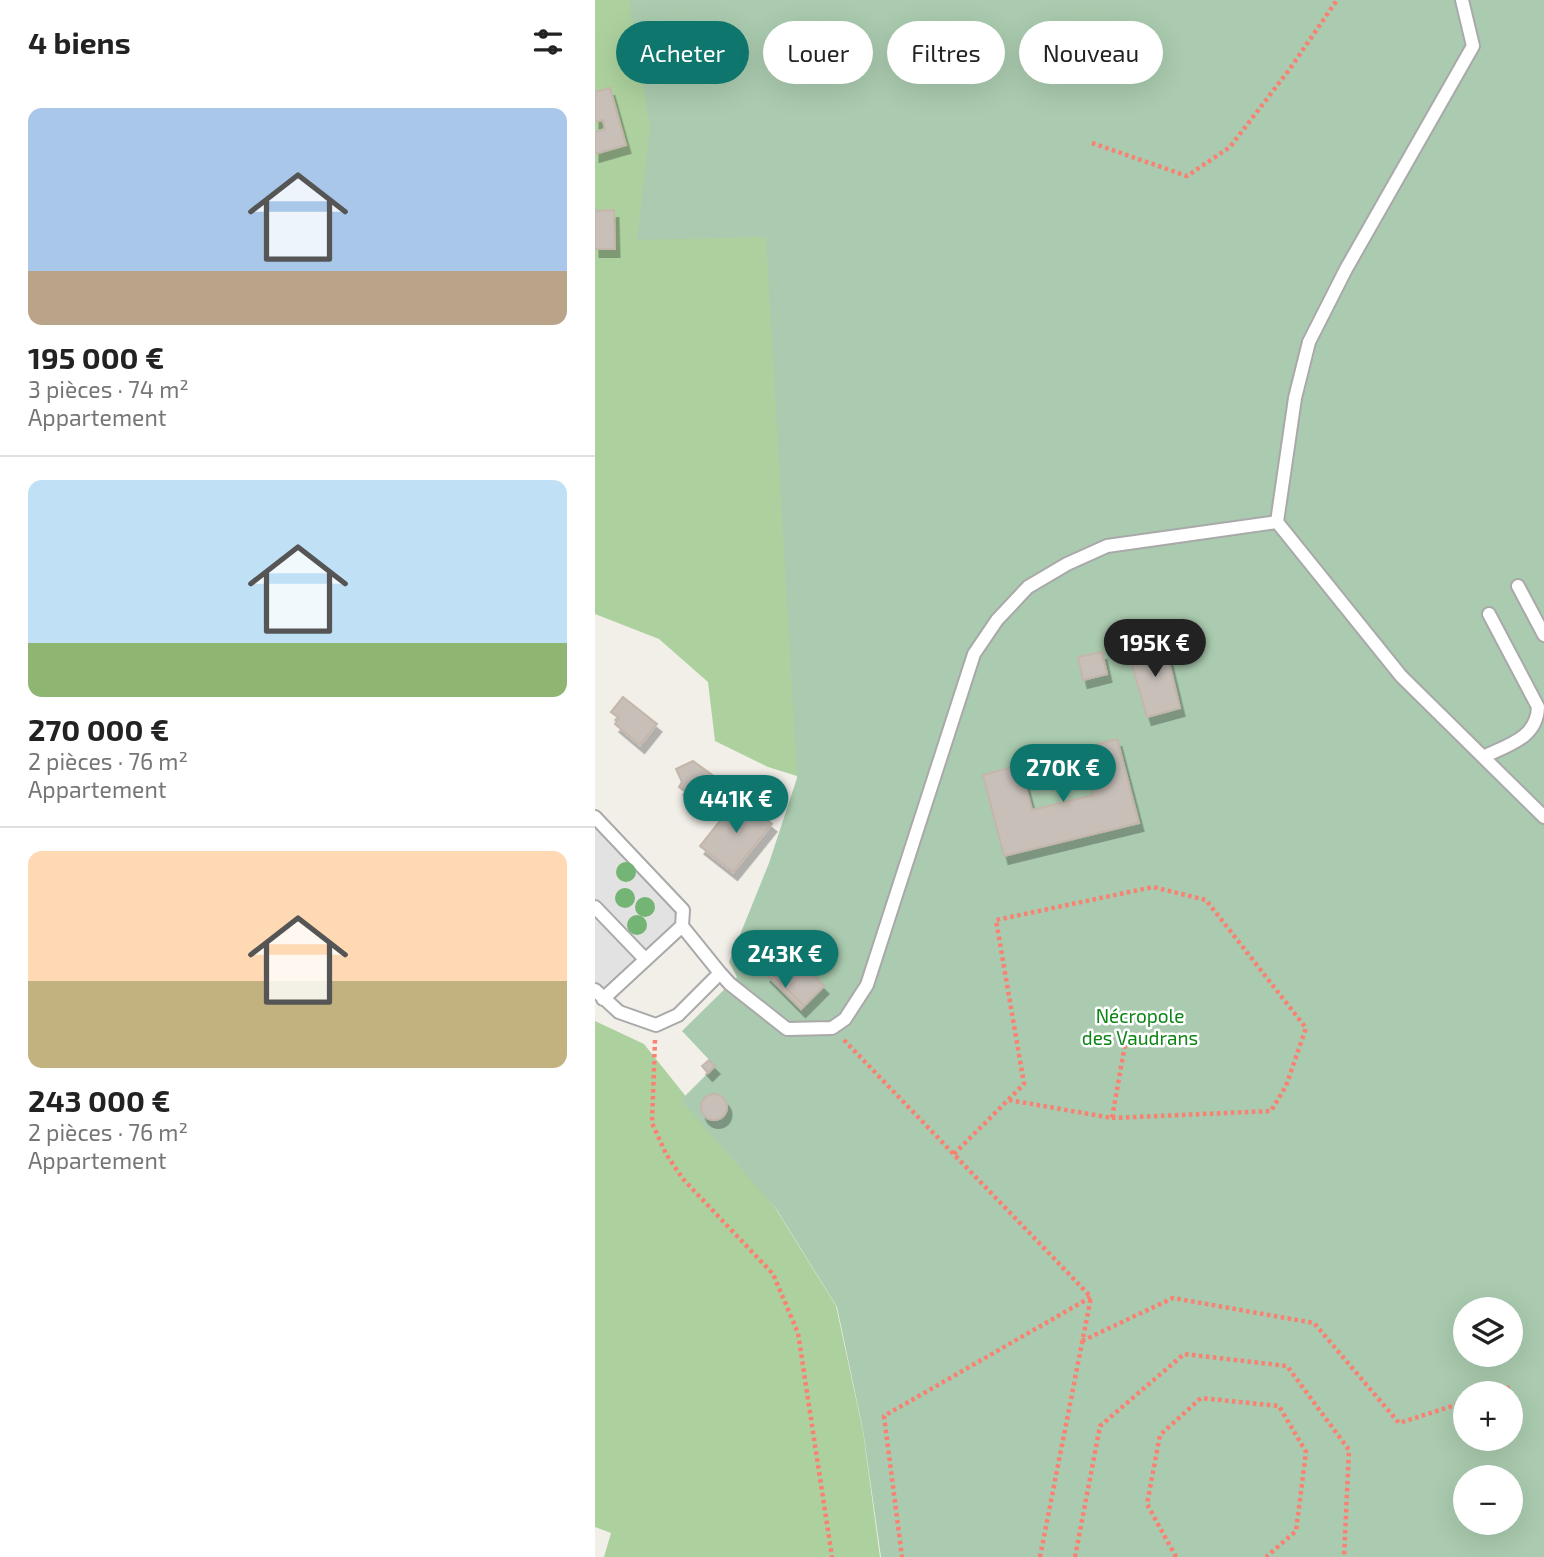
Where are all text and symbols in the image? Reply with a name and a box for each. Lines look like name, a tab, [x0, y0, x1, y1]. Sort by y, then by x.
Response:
chip: Acheter	[616, 21, 749, 84]
chip: Louer	[763, 21, 873, 84]
chip: Filtres	[887, 21, 1005, 84]
chip: Nouveau	[1019, 21, 1163, 84]
icon: filters	[529, 23, 567, 61]
text: 4 biens	[28, 24, 131, 60]
icon: home	[235, 154, 361, 280]
text: 195 000 €	[28, 339, 164, 375]
text: 3 pièces · 74 m²	[28, 375, 189, 403]
text: Appartement	[28, 403, 167, 431]
icon: home	[235, 526, 361, 652]
pin: 195K €	[1098, 620, 1212, 679]
text: 195K €	[1120, 628, 1190, 656]
text: 270 000 €	[28, 711, 169, 747]
pin: 270K €	[1006, 744, 1120, 804]
text: 2 pièces · 76 m²	[28, 747, 188, 775]
text: 270K €	[1026, 753, 1100, 781]
text: Appartement	[28, 775, 167, 803]
pin: 441K €	[679, 776, 793, 835]
text: 441K €	[699, 784, 773, 812]
icon: home	[235, 897, 361, 1023]
pin: 243K €	[728, 930, 842, 990]
text: 243K €	[747, 939, 823, 967]
park label: Nécropole des Vaudrans	[1082, 1004, 1198, 1049]
text: 243 000 €	[28, 1082, 171, 1118]
text: 2 pièces · 76 m²	[28, 1118, 188, 1146]
text: Appartement	[28, 1146, 167, 1174]
map controls	[1453, 1297, 1523, 1535]
button: layers	[1453, 1297, 1523, 1367]
button: +	[1453, 1381, 1523, 1451]
button: −	[1453, 1465, 1523, 1535]

